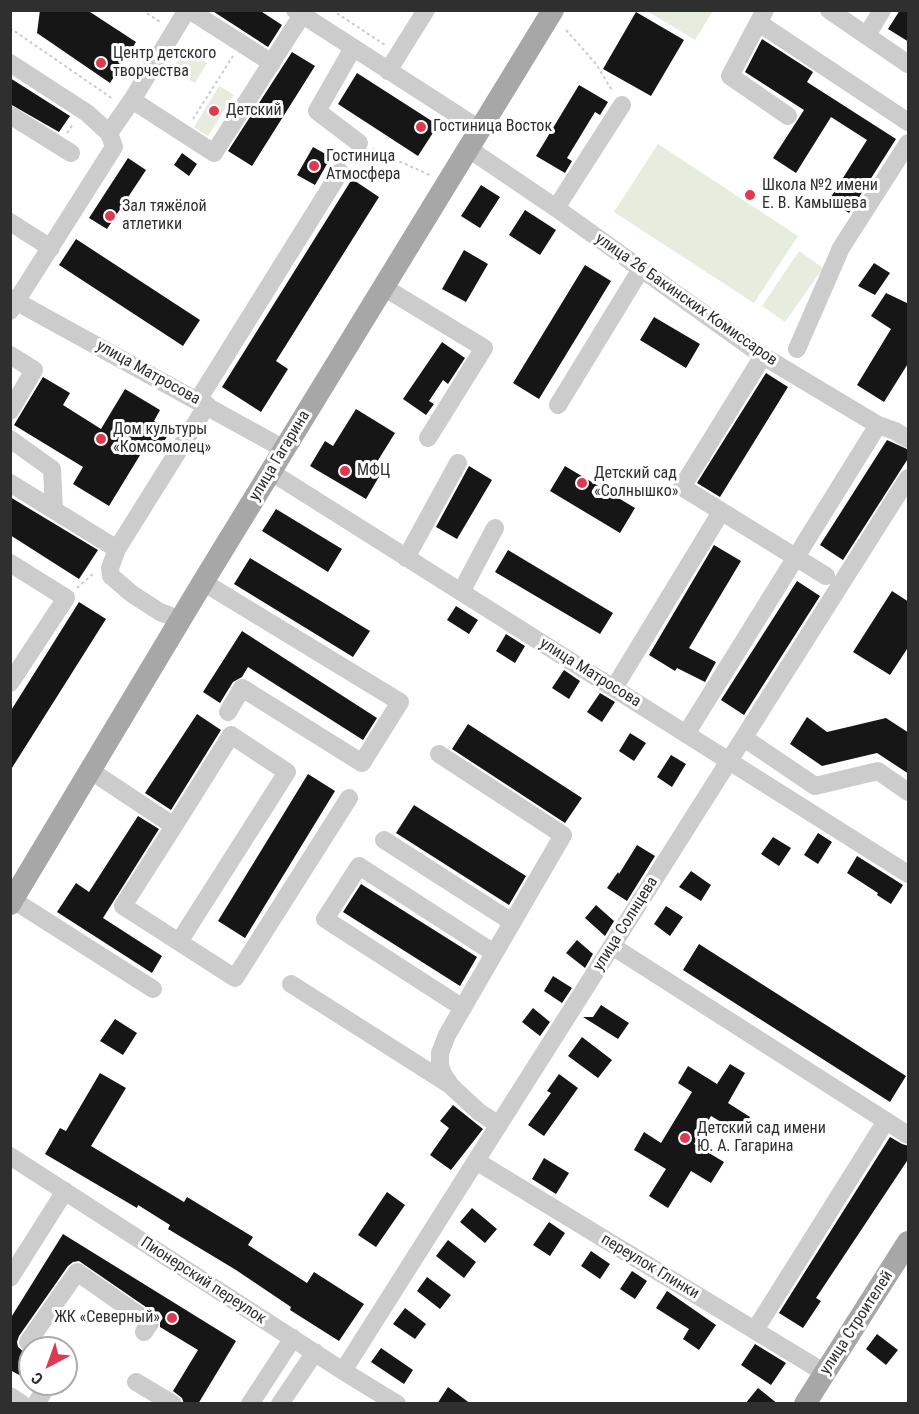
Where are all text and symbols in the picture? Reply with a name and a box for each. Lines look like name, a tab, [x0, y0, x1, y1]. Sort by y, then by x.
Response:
place label: Центр детского творчества	[113, 44, 216, 82]
marker: Центр детского творчества	[94, 56, 108, 70]
place label: Детский	[226, 101, 282, 121]
marker: Детский	[207, 104, 221, 118]
place label: Гостиница Восток	[433, 117, 552, 137]
marker: Гостиница Восток	[414, 120, 428, 134]
place label: Гостиница Атмосфера	[326, 147, 400, 185]
marker: Гостиница Атмосфера	[307, 159, 321, 173]
place label: Школа №2 имени Е. В. Камышева	[762, 176, 878, 214]
marker: Школа №2 имени Е. В. Камышева	[743, 188, 757, 202]
place label: Зал тяжёлой атлетики	[122, 197, 207, 235]
marker: Зал тяжёлой атлетики	[103, 209, 117, 223]
street label: улица 26 Бакинских Комиссаров	[591, 230, 781, 370]
street label: улица Матросова	[93, 337, 203, 409]
street label: улица Гагарина	[246, 407, 314, 505]
place label: Дом культуры «Комсомолец»	[113, 420, 211, 458]
marker: Дом культуры «Комсомолец»	[94, 432, 108, 446]
place label: МФЦ	[357, 461, 390, 481]
marker: МФЦ	[338, 464, 352, 478]
place label: Детский сад «Солнышко»	[594, 464, 678, 502]
marker: Детский сад «Солнышко»	[575, 476, 589, 490]
street label: улица Матросова	[536, 634, 644, 712]
street label: улица Солнцева	[589, 873, 663, 975]
place label: Детский сад имени Ю. А. Гагарина	[697, 1119, 826, 1157]
marker: Детский сад имени Ю. А. Гагарина	[678, 1131, 692, 1145]
street label: переулок Глинки	[597, 1230, 703, 1304]
street label: Пионерский переулок	[137, 1233, 269, 1329]
street label: улица Строителей	[816, 1268, 898, 1378]
place label: ЖК «Северный»	[54, 1308, 160, 1328]
marker: ЖК «Северный»	[165, 1311, 179, 1325]
north arrow	[18, 1336, 78, 1396]
text: С	[27, 1368, 47, 1389]

